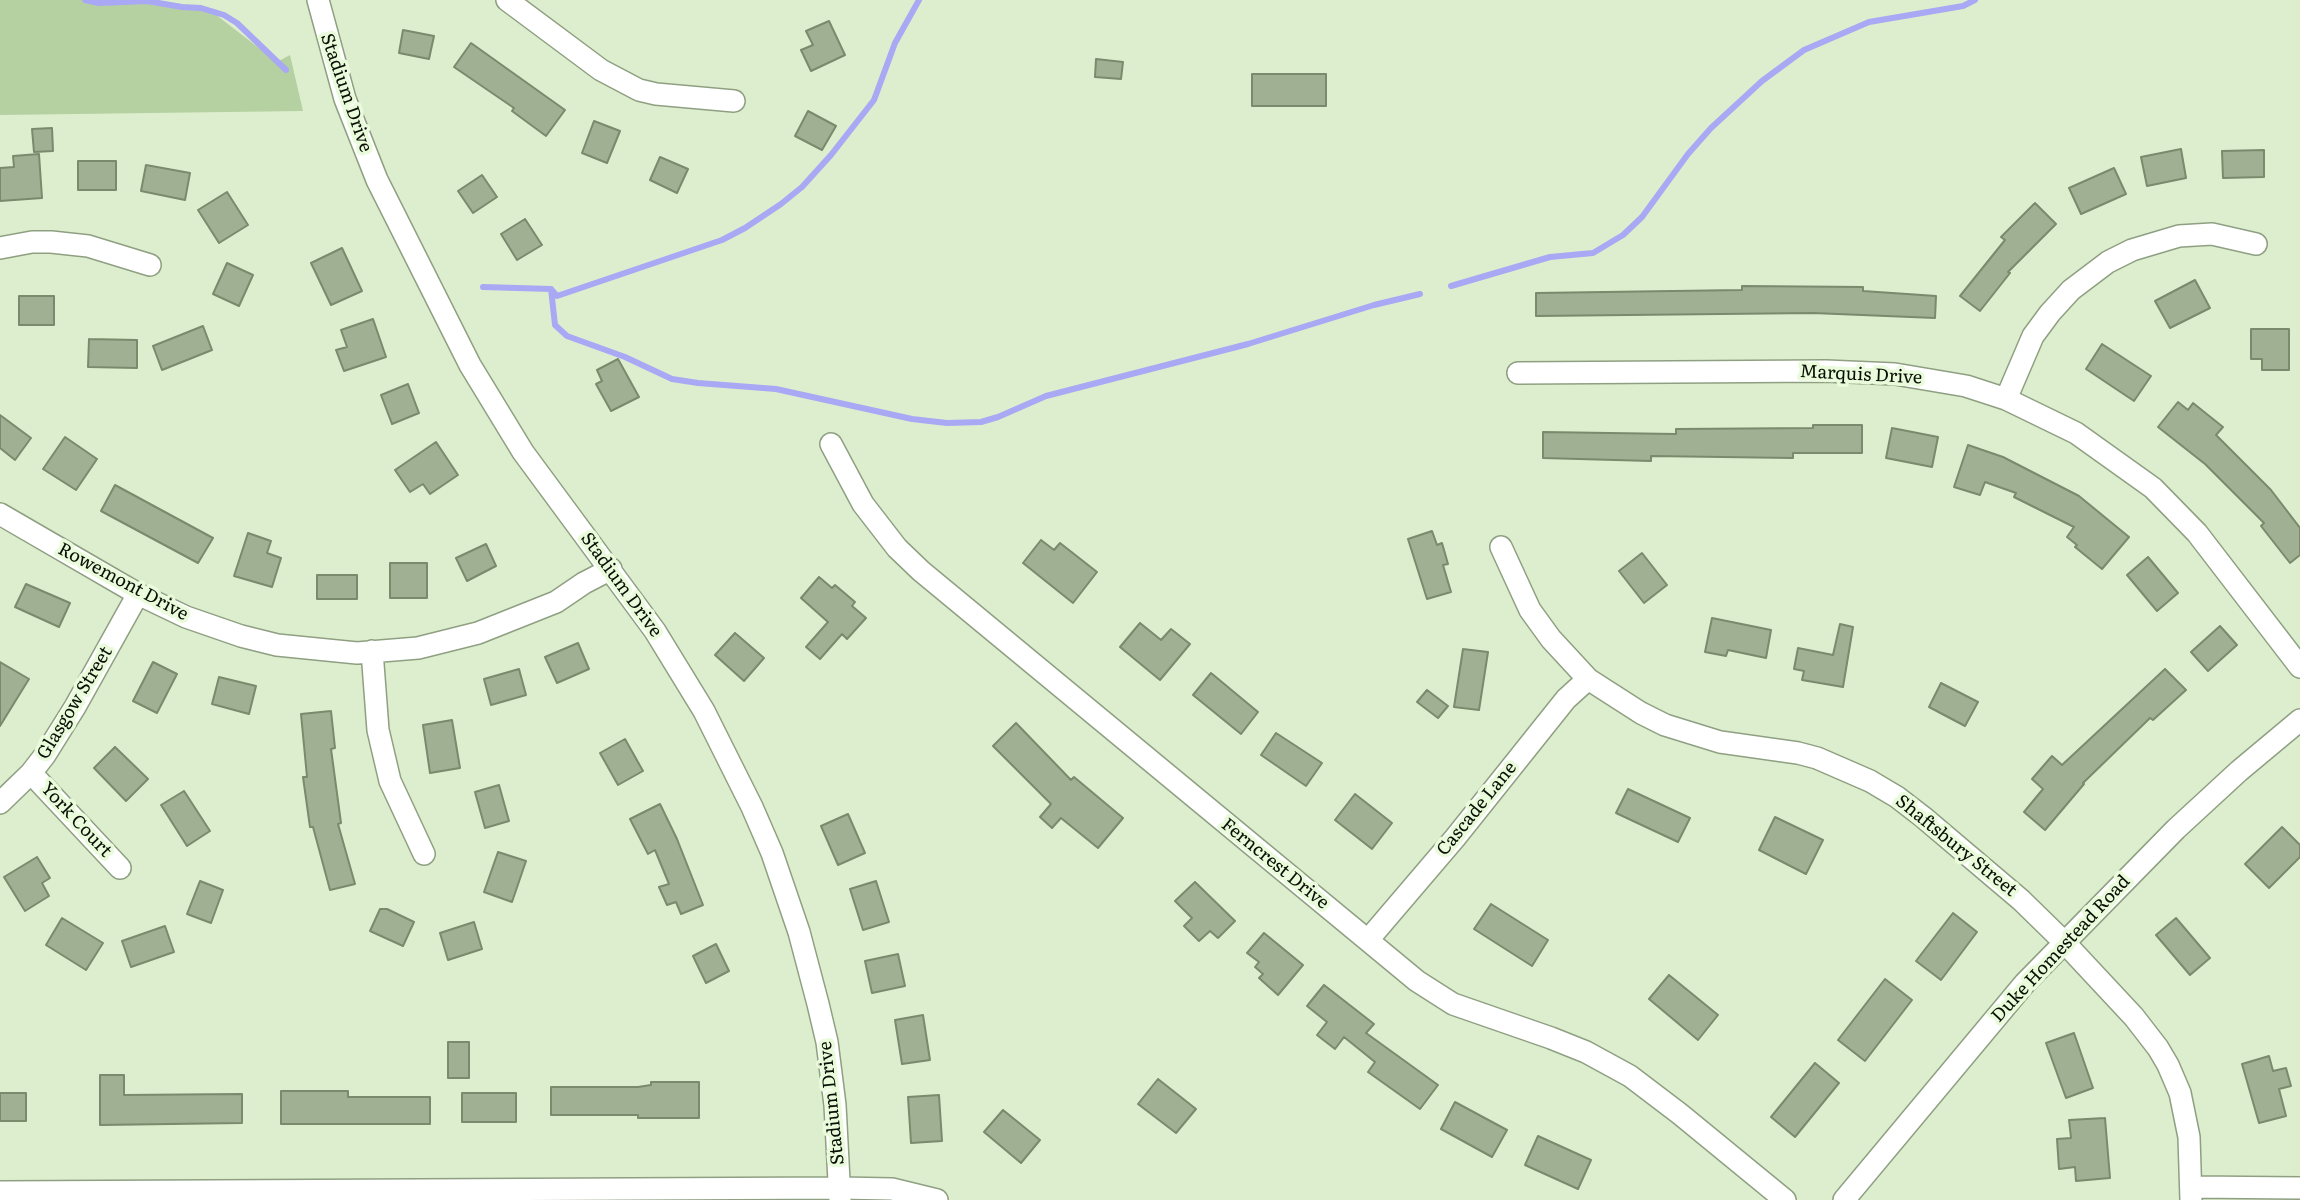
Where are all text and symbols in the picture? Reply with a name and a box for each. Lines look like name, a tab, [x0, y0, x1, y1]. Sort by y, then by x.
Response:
street label: Stadium Drive	[316, 31, 376, 155]
street label: Marquis Drive	[1799, 361, 1923, 389]
street label: Stadium Drive	[576, 528, 666, 642]
street label: Rowemont Drive	[54, 539, 192, 625]
street label: Glasgow Street	[33, 643, 117, 763]
street label: Cascade Lane	[1433, 758, 1521, 860]
street label: York Court	[36, 778, 116, 862]
street label: Shaftsbury Street	[1891, 791, 2021, 901]
street label: Ferncrest Drive	[1217, 814, 1333, 914]
street label: Duke Homestead Road	[1987, 871, 2135, 1027]
street label: Stadium Drive	[815, 1040, 849, 1166]

